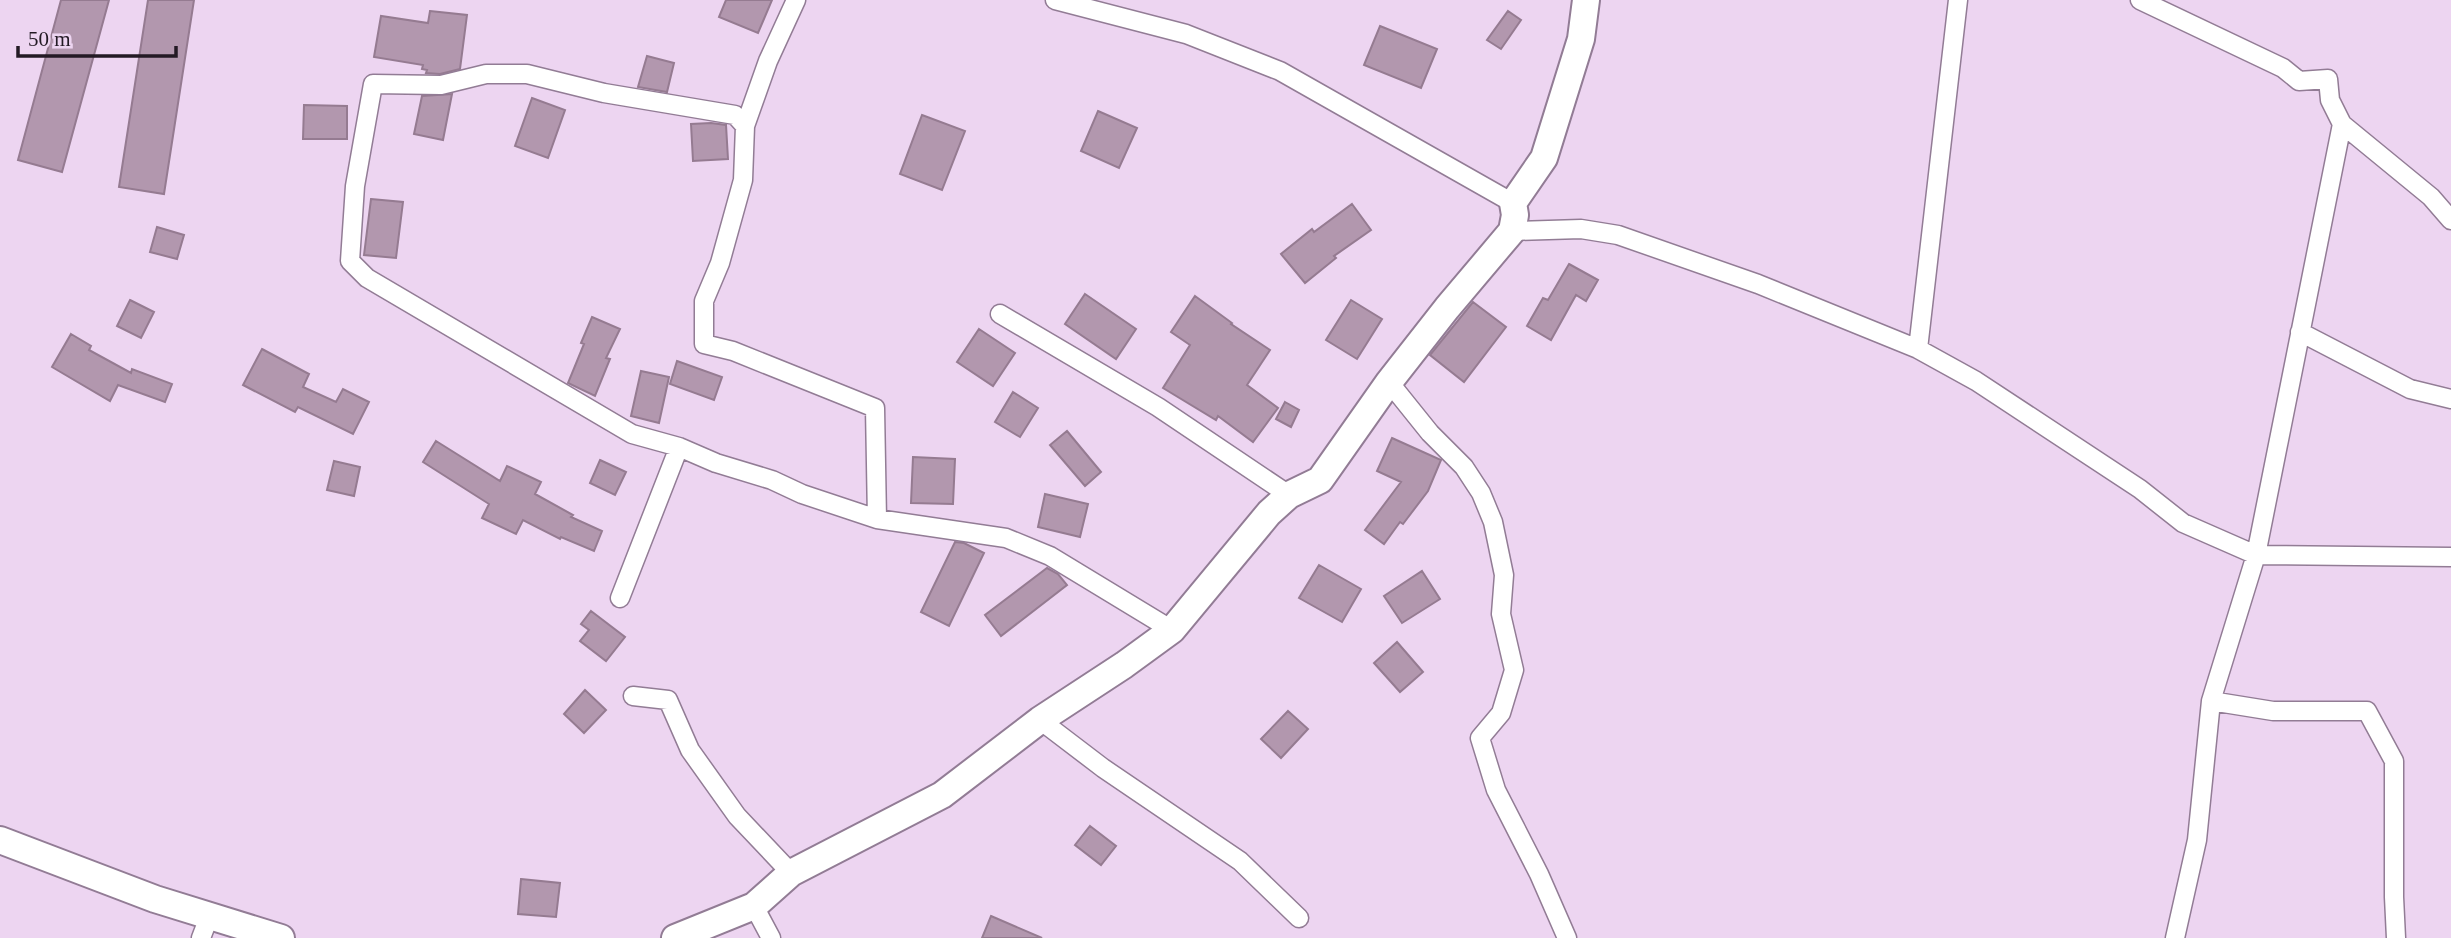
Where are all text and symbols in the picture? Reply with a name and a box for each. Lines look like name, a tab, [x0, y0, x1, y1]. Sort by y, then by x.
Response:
scale bar	[18, 14, 175, 58]
text: 50 m	[28, 27, 71, 51]

